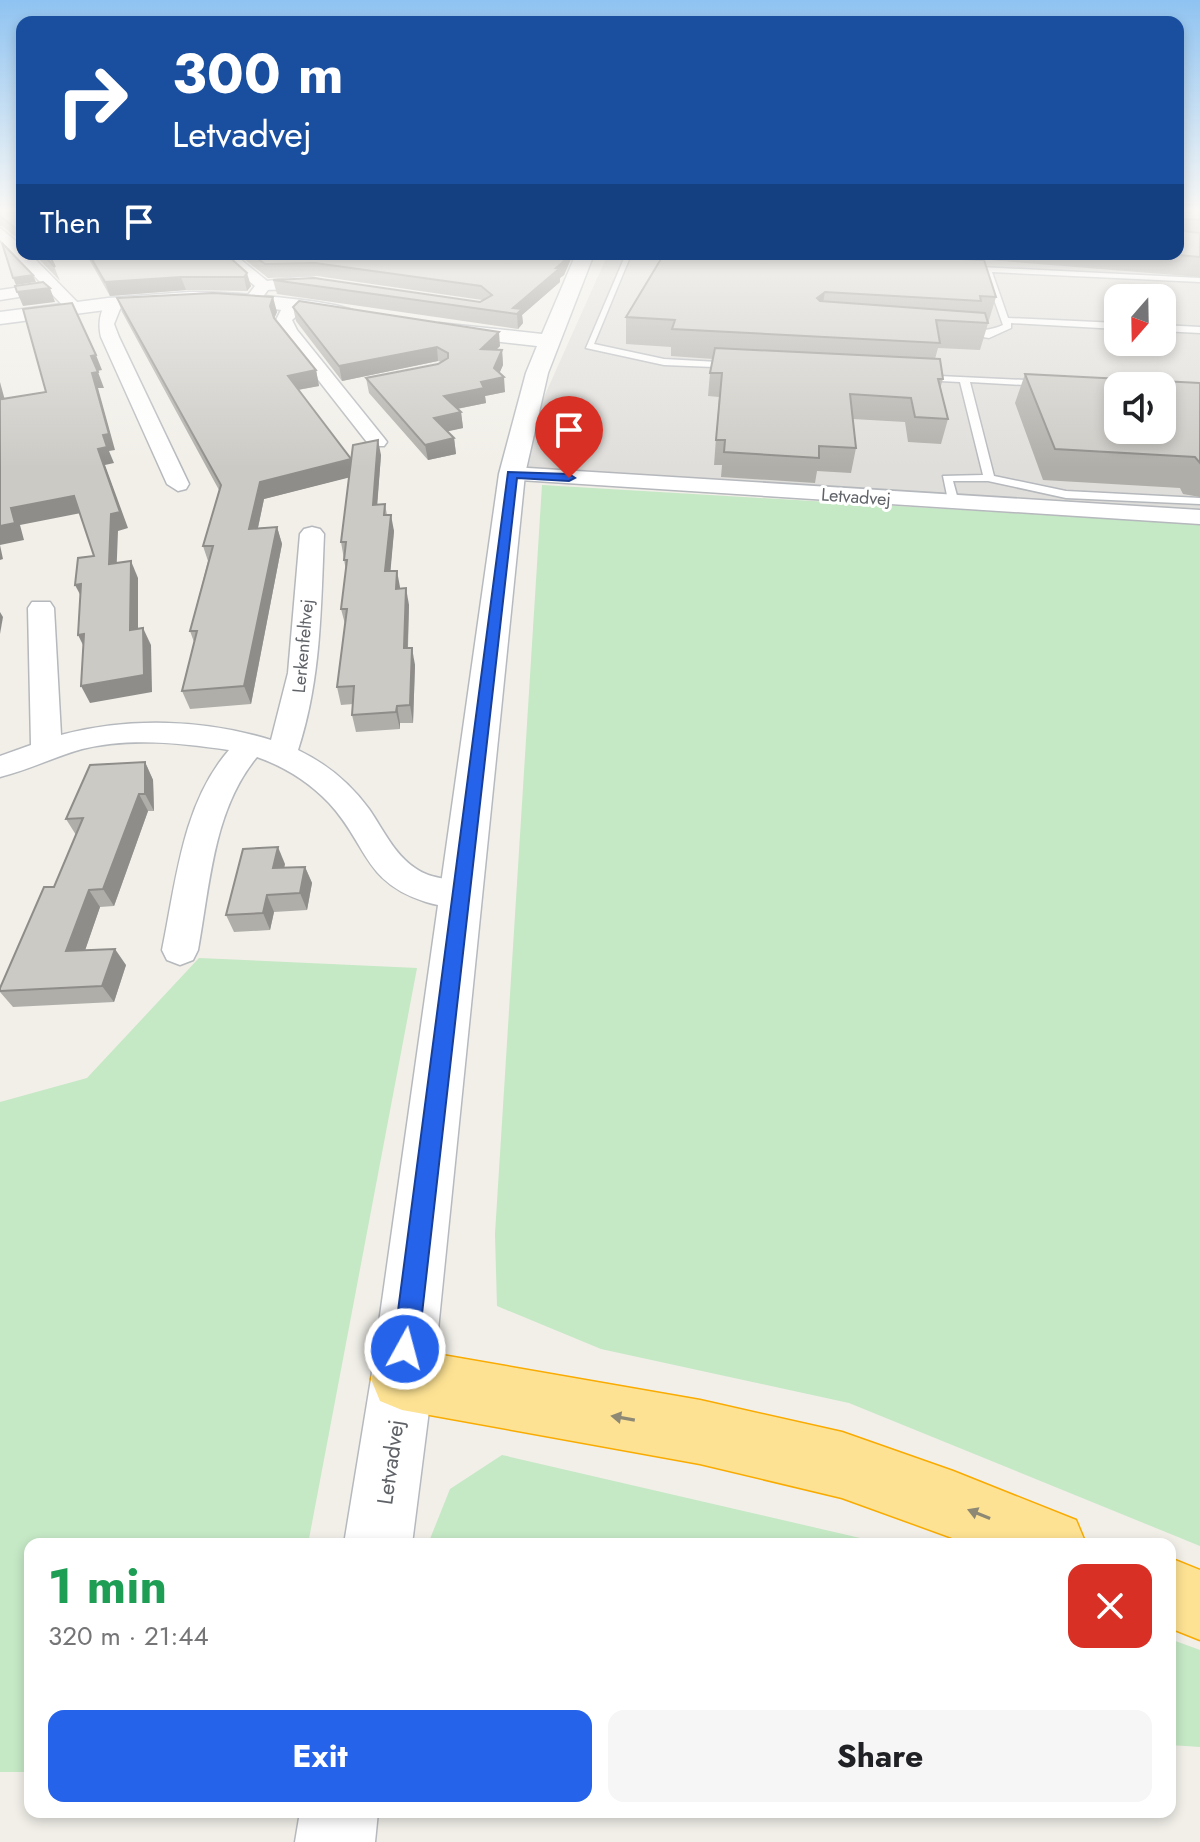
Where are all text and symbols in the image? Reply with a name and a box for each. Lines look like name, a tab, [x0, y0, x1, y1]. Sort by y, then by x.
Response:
text: 300 m	[172, 33, 344, 114]
icon: right	[40, 48, 144, 152]
text: Letvadvej	[172, 108, 312, 160]
icon: arrive	[117, 200, 161, 244]
text: Then	[40, 201, 101, 244]
north arrow	[1104, 284, 1176, 356]
map controls	[1104, 284, 1176, 444]
button: sound	[1104, 372, 1176, 444]
pin	[535, 396, 603, 478]
icon: arrive	[547, 408, 591, 452]
street label: Letvadvej	[820, 482, 892, 512]
street label: Lerkenfeltvej	[286, 598, 320, 694]
position arrow	[363, 1307, 447, 1391]
one-way arrow	[610, 1411, 635, 1423]
street label: Letvadvej	[368, 1417, 412, 1507]
one-way arrow	[967, 1508, 991, 1521]
text: 1 min	[48, 1552, 167, 1621]
button: close	[1068, 1564, 1152, 1648]
text: 320 m · 21:44	[48, 1617, 209, 1655]
button: Exit	[48, 1710, 592, 1802]
button: Share	[608, 1710, 1152, 1802]

